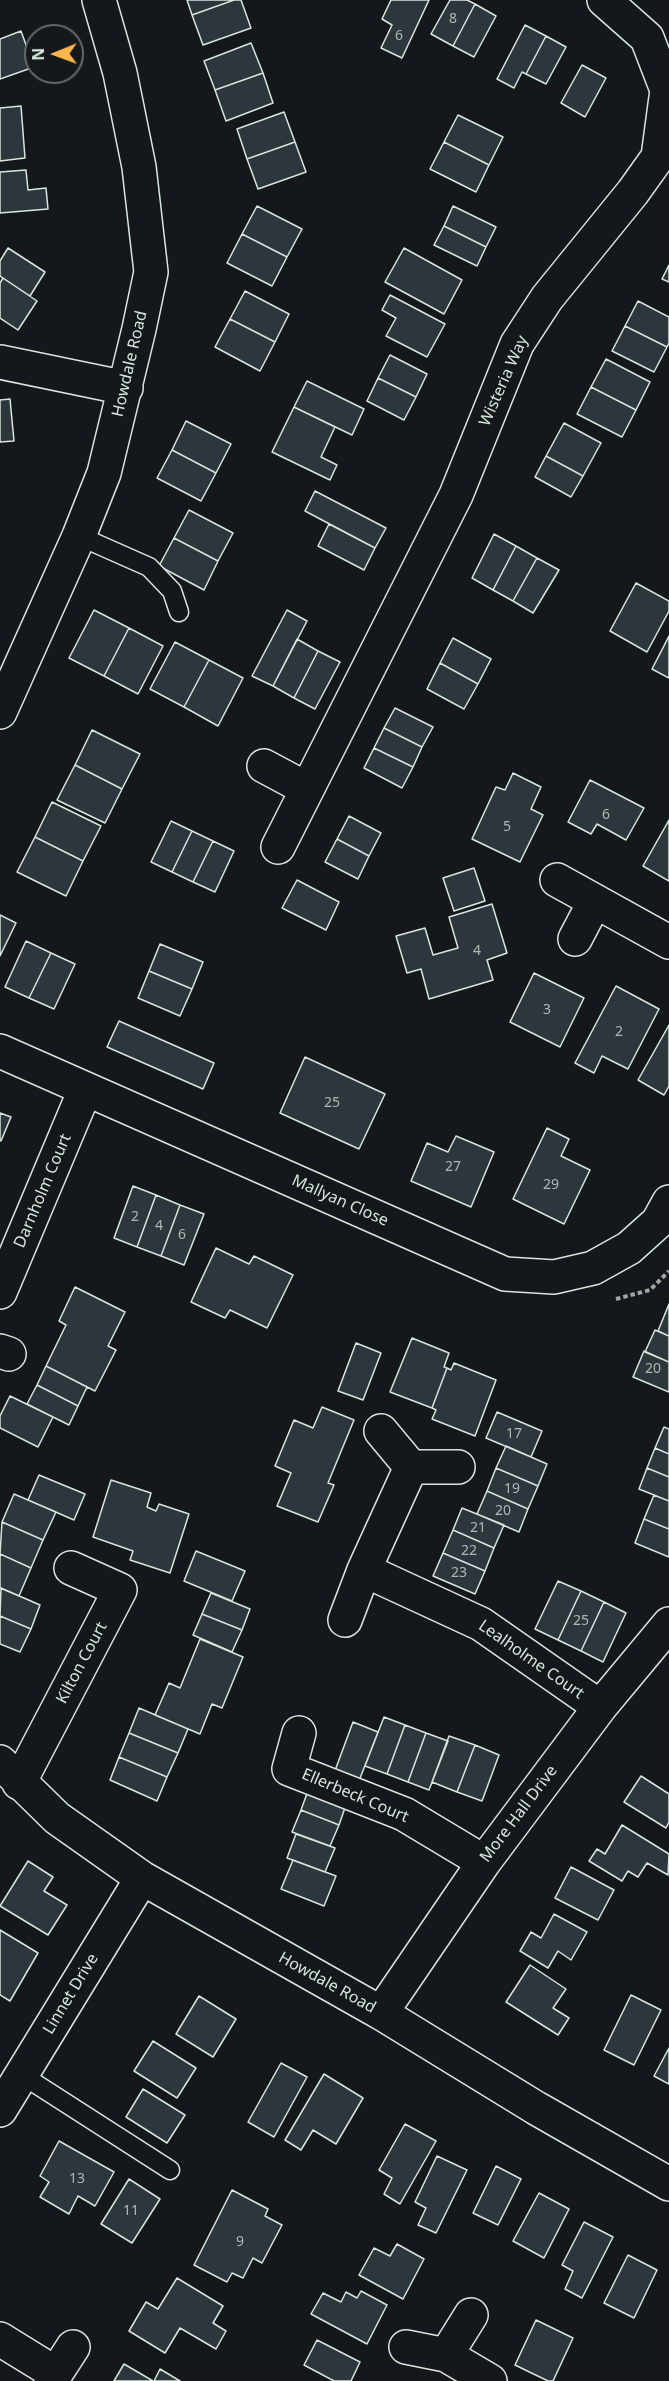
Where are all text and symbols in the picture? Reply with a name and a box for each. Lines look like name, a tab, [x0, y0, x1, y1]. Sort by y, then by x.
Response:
house number: 8	[449, 11, 457, 27]
north arrow	[24, 24, 84, 84]
house number: 6	[395, 28, 403, 44]
text: N	[27, 48, 49, 61]
street label: Howdale Road	[108, 309, 152, 419]
street label: Wisteria Way	[475, 333, 533, 429]
house number: 6	[602, 807, 610, 823]
house number: 5	[503, 819, 511, 835]
house number: 4	[473, 943, 481, 959]
house number: 3	[543, 1002, 551, 1018]
house number: 2	[615, 1024, 623, 1040]
house number: 25	[324, 1095, 340, 1111]
street label: Darnholm Court	[10, 1131, 76, 1251]
house number: 27	[445, 1159, 461, 1175]
street label: Mallyan Close	[289, 1171, 391, 1231]
house number: 29	[543, 1177, 559, 1193]
house number: 2	[131, 1209, 139, 1225]
house number: 4	[155, 1218, 163, 1234]
house number: 6	[178, 1227, 186, 1243]
house number: 20	[645, 1361, 661, 1377]
house number: 17	[506, 1426, 522, 1442]
house number: 19	[504, 1481, 520, 1497]
house number: 20	[495, 1503, 511, 1519]
house number: 21	[470, 1520, 486, 1536]
house number: 22	[461, 1543, 477, 1559]
house number: 23	[451, 1565, 467, 1581]
house number: 25	[573, 1613, 589, 1629]
street label: Lealholme Court	[475, 1616, 587, 1704]
street label: Kilton Court	[52, 1619, 112, 1707]
street label: More Hall Drive	[476, 1762, 562, 1866]
street label: Ellerbeck Court	[299, 1765, 411, 1827]
street label: Howdale Road	[275, 1948, 379, 2018]
street label: Linnet Drive	[39, 1950, 103, 2038]
house number: 13	[69, 2171, 85, 2187]
house number: 11	[123, 2203, 139, 2219]
house number: 9	[236, 2234, 244, 2250]

